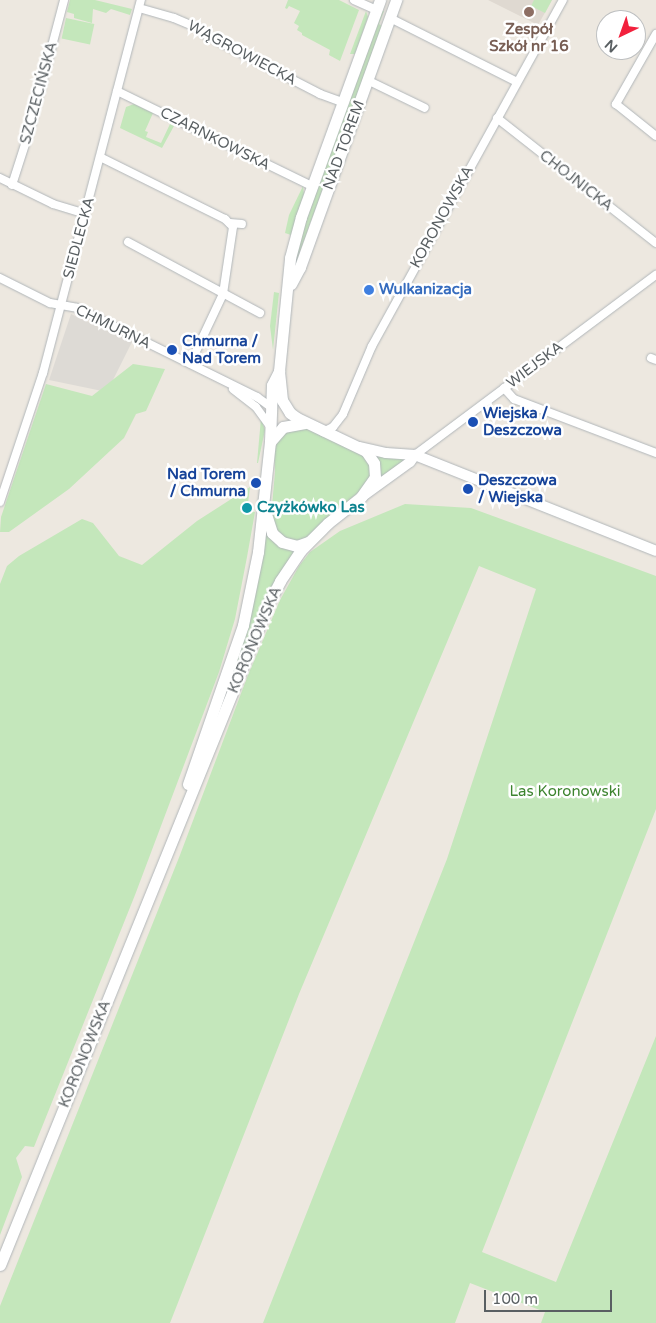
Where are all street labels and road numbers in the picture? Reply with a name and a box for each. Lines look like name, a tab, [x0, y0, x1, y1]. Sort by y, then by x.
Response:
street label: WĄGROWIECKA	[185, 17, 299, 89]
street label: SZCZECIŃSKA	[17, 40, 61, 146]
street label: NAD TOREM	[319, 98, 369, 192]
street label: CZARNKOWSKA	[157, 104, 273, 174]
street label: CHOJNICKA	[536, 147, 616, 215]
street label: KORONOWSKA	[406, 163, 478, 271]
street label: SIEDLECKA	[59, 195, 99, 281]
street label: CHMURNA	[72, 301, 154, 353]
street label: WIEJSKA	[503, 338, 567, 392]
street label: KORONOWSKA	[224, 584, 286, 696]
street label: KORONOWSKA	[55, 998, 115, 1110]

